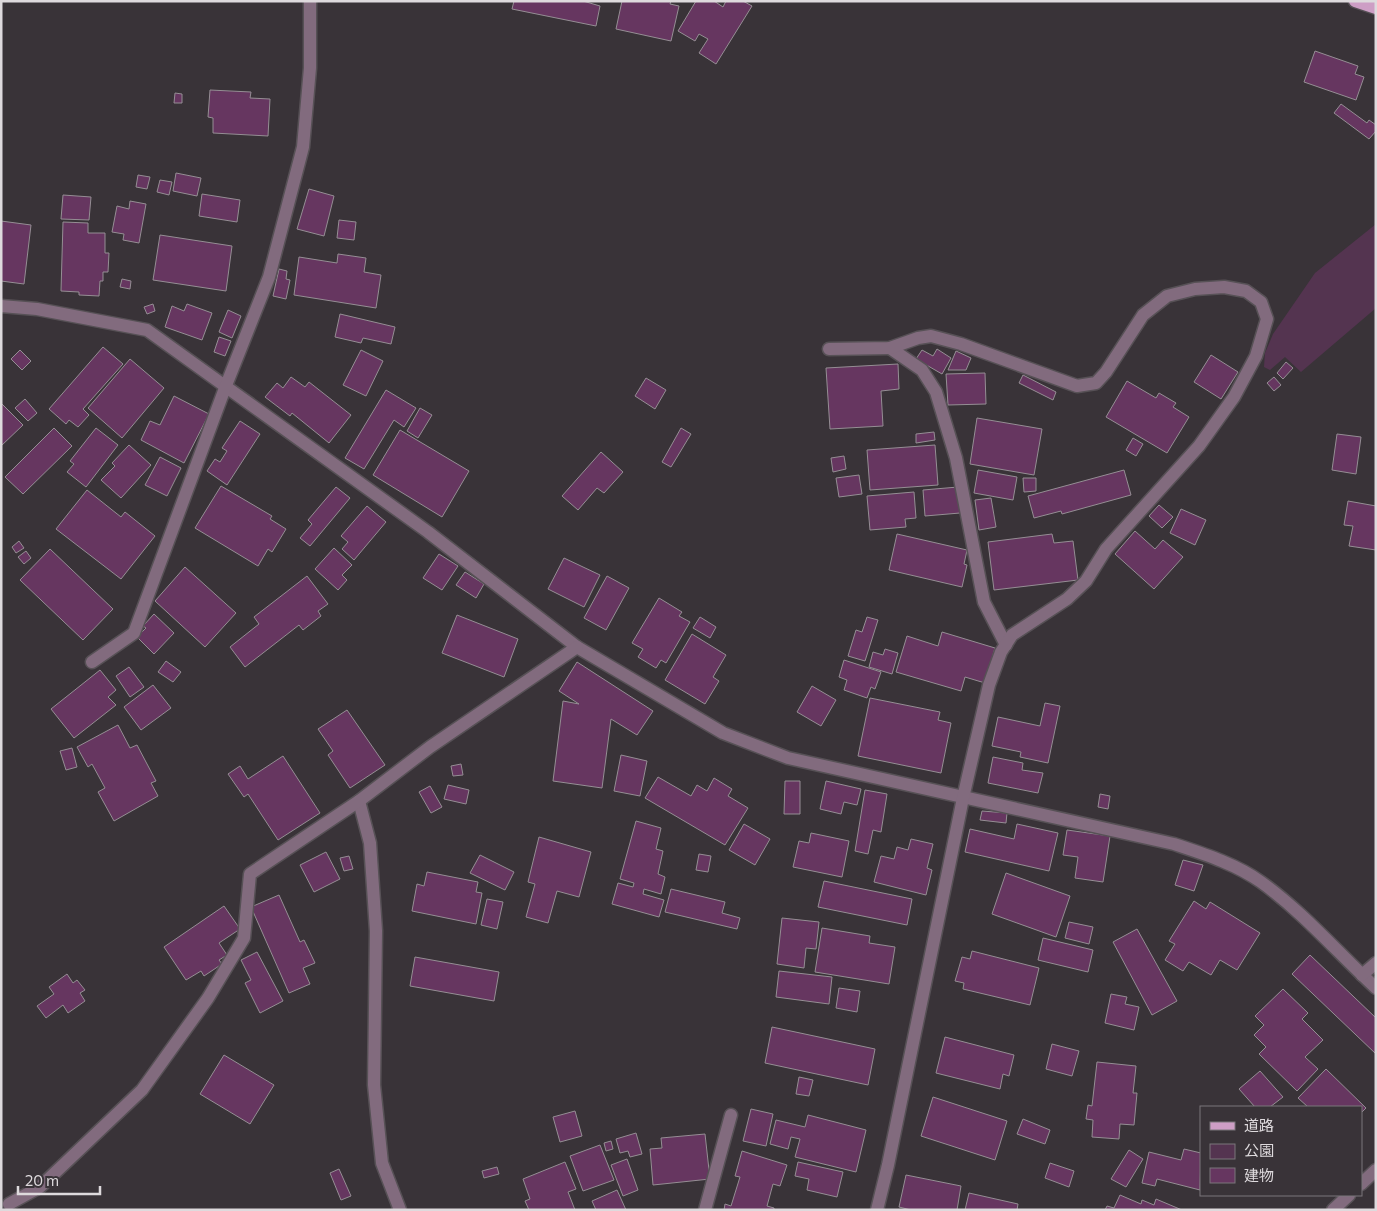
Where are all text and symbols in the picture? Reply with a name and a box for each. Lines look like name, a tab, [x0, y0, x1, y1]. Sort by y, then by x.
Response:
legend	[1200, 1106, 1362, 1196]
text: 道路	[1244, 1116, 1274, 1134]
text: 公園	[1244, 1141, 1274, 1159]
scale bar	[18, 1164, 100, 1196]
text: 建物	[1244, 1166, 1274, 1184]
text: 20 m	[25, 1171, 59, 1189]

